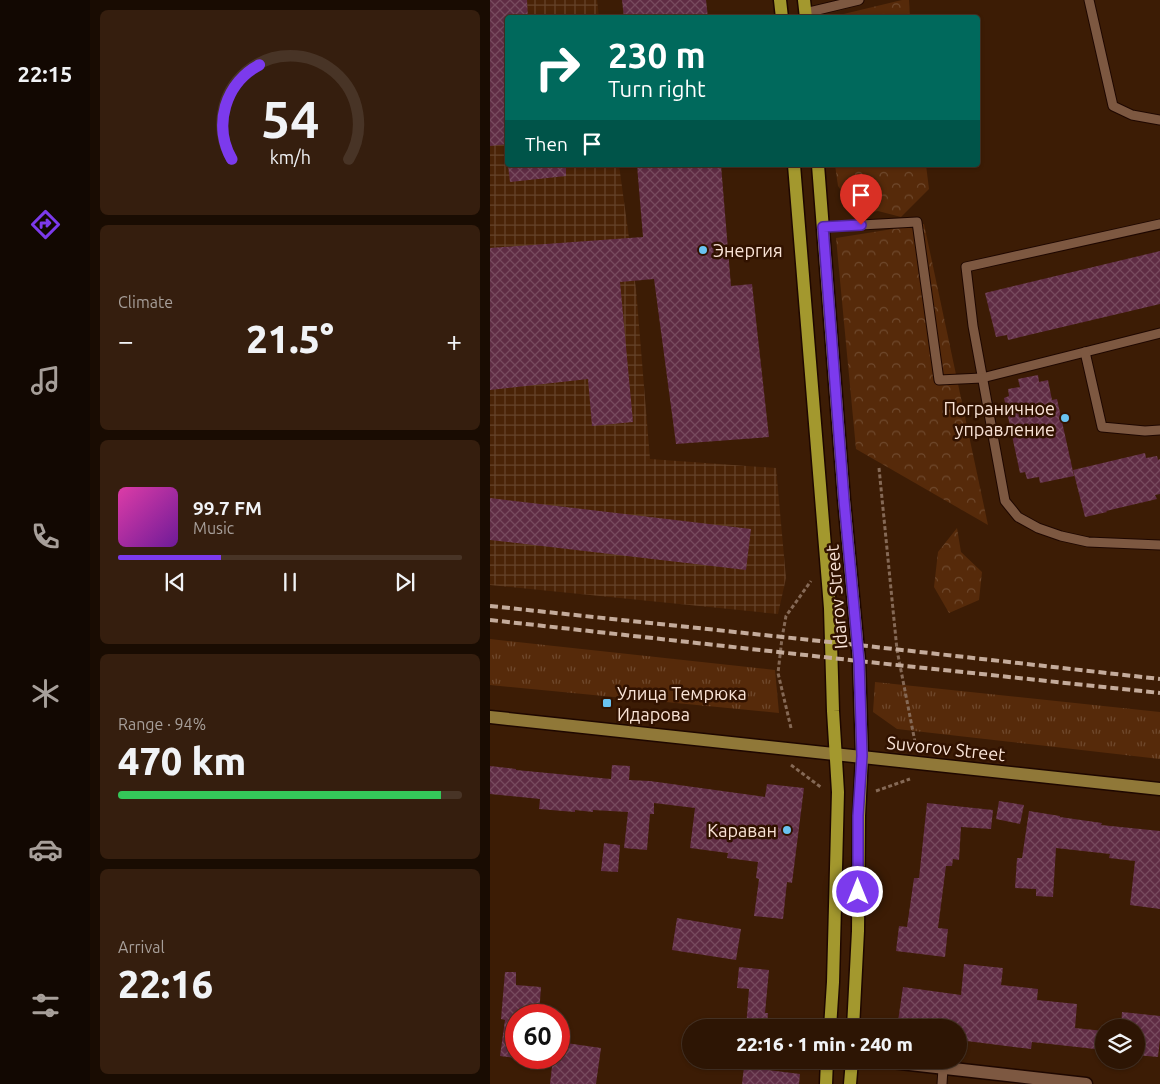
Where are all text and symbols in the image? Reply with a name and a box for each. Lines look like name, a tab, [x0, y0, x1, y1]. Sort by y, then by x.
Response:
icon: right	[525, 35, 590, 100]
text: 230 m	[608, 35, 706, 75]
text: 22:15	[17, 61, 73, 86]
text: Turn right	[608, 76, 706, 101]
text: 54	[261, 90, 319, 148]
icon: arrive	[578, 130, 606, 158]
text: Then	[525, 133, 568, 155]
text: km/h	[269, 147, 311, 167]
pin	[840, 174, 882, 225]
icon: arrive	[847, 181, 875, 209]
icon: directions	[28, 207, 63, 242]
place label: Энергия	[713, 240, 783, 260]
marker: Энергия	[697, 244, 709, 256]
text: Climate	[118, 293, 173, 311]
text: 21.5°	[246, 318, 334, 360]
text: −	[118, 325, 134, 356]
text: +	[446, 325, 462, 356]
icon: music	[28, 363, 63, 398]
place label: Пограничное управление	[943, 398, 1055, 439]
marker: Пограничное управление	[1059, 412, 1071, 424]
text: 99.7 FM	[193, 497, 262, 519]
icon: phone	[28, 519, 63, 554]
text: Music	[193, 519, 234, 537]
street label: Idarov Street	[821, 544, 851, 650]
icon: previous	[161, 568, 189, 596]
icon: pause	[276, 568, 304, 596]
icon: next	[391, 568, 419, 596]
icon: climate	[28, 676, 63, 711]
place label: Улица Темрюка Идарова	[617, 683, 747, 724]
marker: Улица Темрюка Идарова	[601, 697, 613, 709]
text: Range · 94%	[118, 715, 206, 733]
street label: Suvorov Street	[886, 732, 1006, 764]
text: 470 km	[118, 740, 246, 782]
place label: Караван	[707, 820, 777, 840]
marker: Караван	[781, 824, 793, 836]
icon: car	[28, 832, 63, 867]
position arrow	[831, 865, 883, 917]
text: Arrival	[118, 938, 165, 956]
text: 22:16	[118, 963, 213, 1005]
icon: filters	[28, 988, 63, 1023]
speed limit sign: 60	[505, 1004, 570, 1069]
map controls	[1095, 1019, 1145, 1069]
button: layers	[1095, 1019, 1145, 1069]
text: 22:16 · 1 min · 240 m	[736, 1033, 913, 1055]

